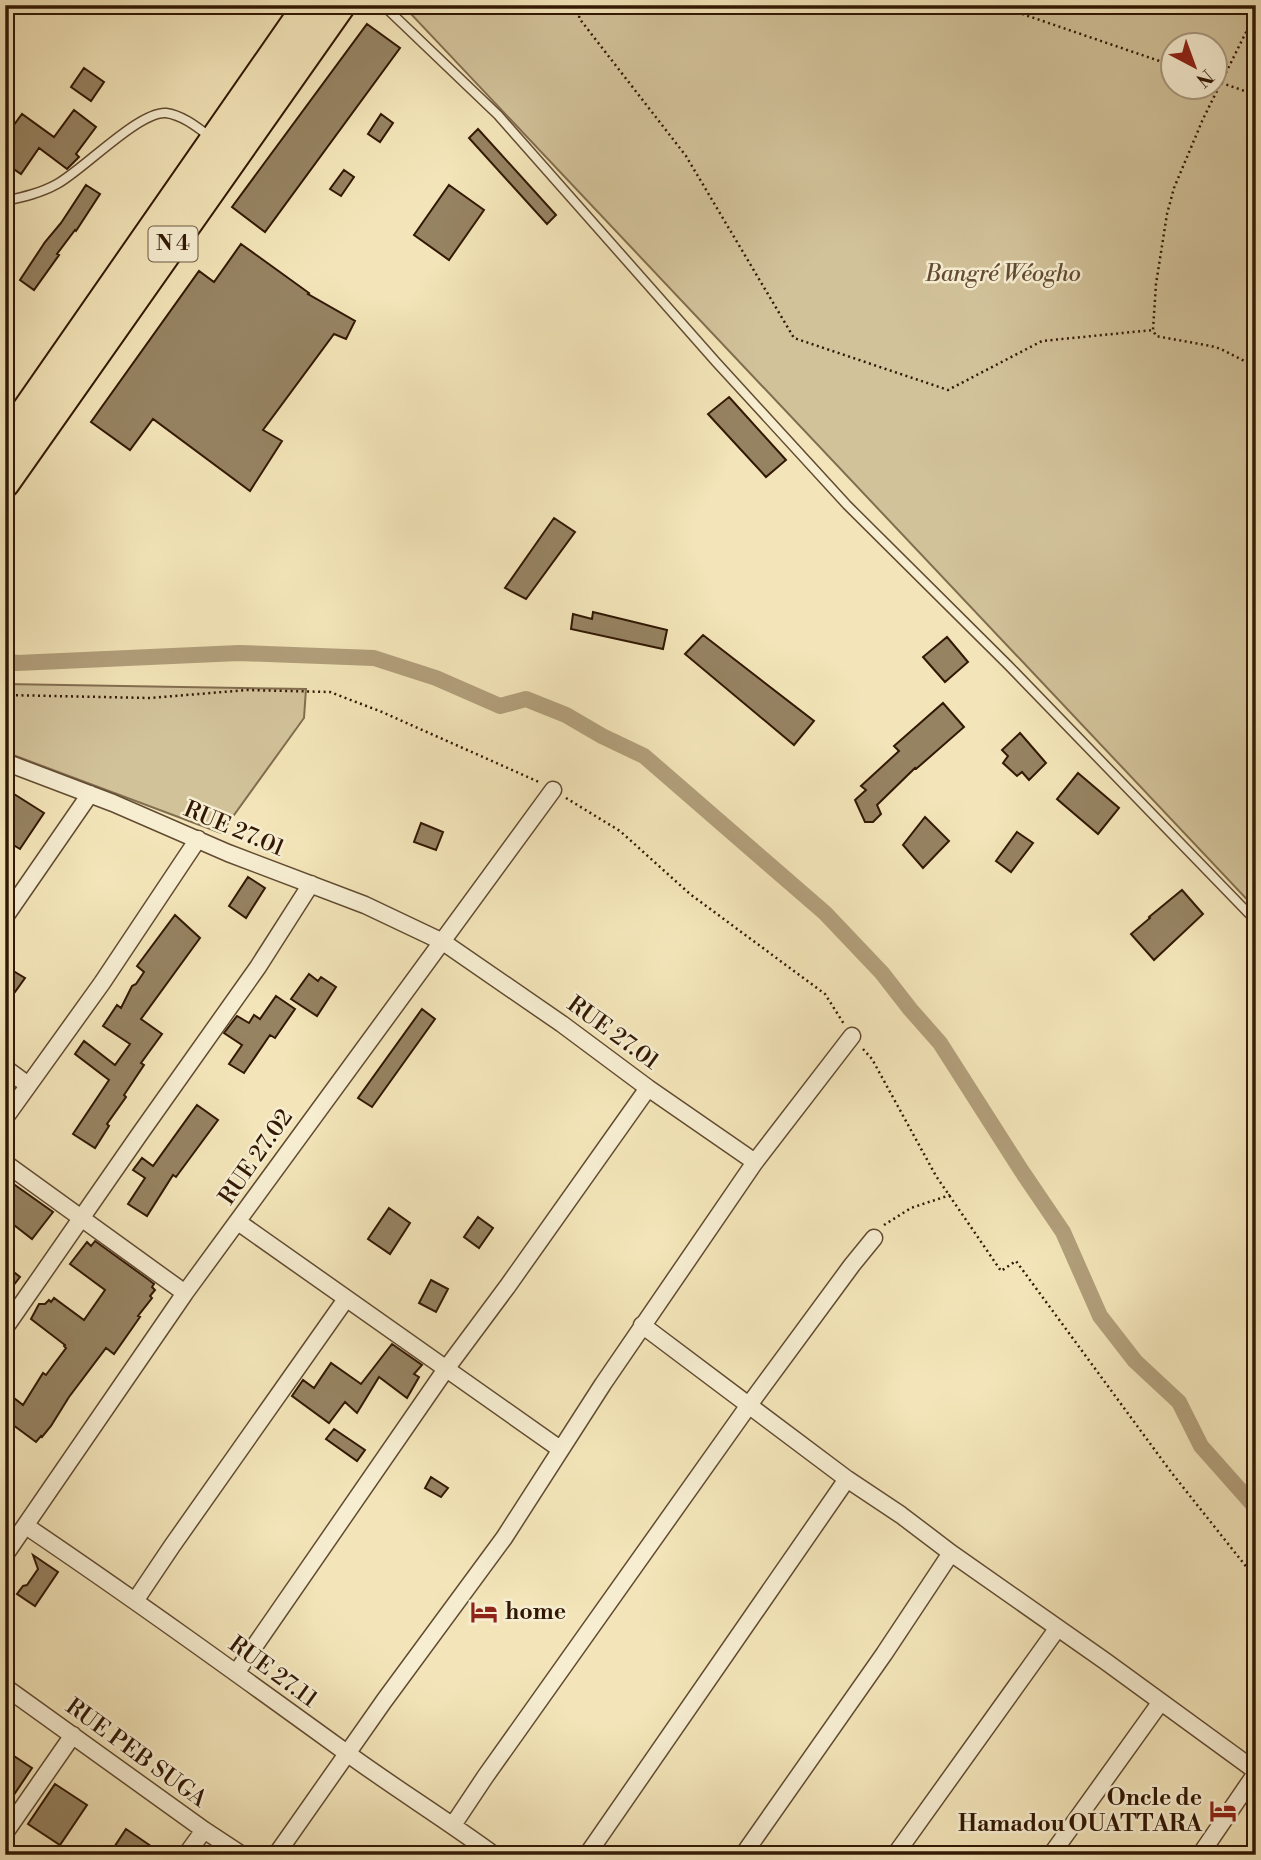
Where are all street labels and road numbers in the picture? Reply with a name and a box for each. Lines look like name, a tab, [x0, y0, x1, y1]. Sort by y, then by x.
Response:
road number: N 4	[148, 226, 198, 262]
street label: RUE 27.01	[179, 795, 289, 863]
street label: RUE 27.01	[562, 990, 664, 1076]
street label: RUE 27.02	[213, 1104, 299, 1210]
street label: RUE 27.11	[223, 1630, 323, 1714]
street label: RUE PEB SUGA	[60, 1692, 213, 1814]

